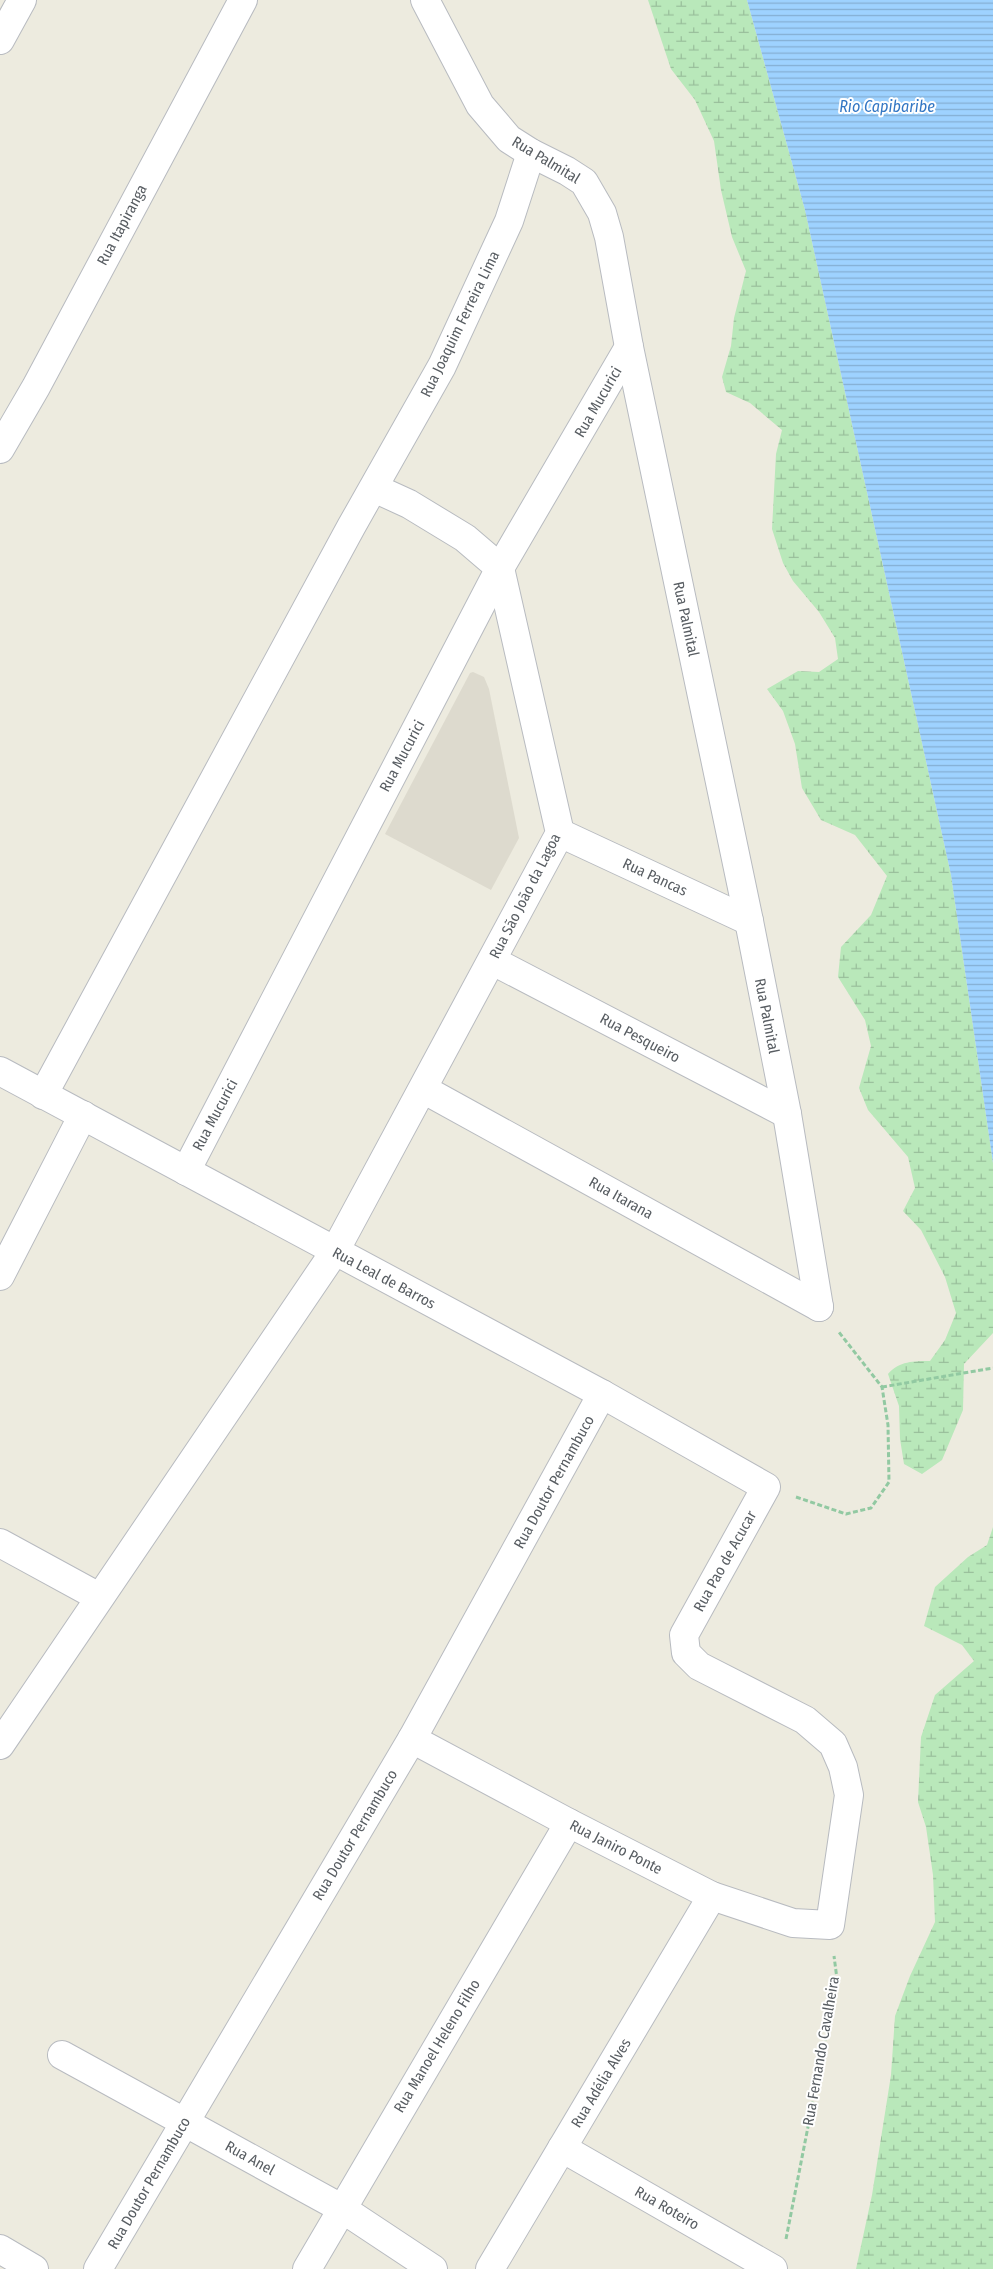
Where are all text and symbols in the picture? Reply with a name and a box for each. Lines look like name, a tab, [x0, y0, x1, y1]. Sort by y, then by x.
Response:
water label: Rio Capibaribe	[839, 97, 935, 116]
street label: Rua Palmital	[509, 133, 583, 187]
street label: Rua Itapiranga	[93, 182, 151, 268]
street label: Rua Joaquim Ferreira Lima	[417, 248, 503, 400]
street label: Rua Mucurici	[571, 363, 625, 441]
street label: Rua Palmital	[669, 580, 703, 658]
street label: Rua Mucurici	[376, 717, 428, 795]
street label: Rua São João da Lagoa	[486, 830, 564, 962]
street label: Rua Pancas	[620, 854, 690, 900]
street label: Rua Palmital	[751, 977, 783, 1055]
street label: Rua Pesqueiro	[597, 1009, 683, 1067]
street label: Rua Mucurici	[189, 1076, 241, 1154]
street label: Rua Itarana	[586, 1173, 656, 1223]
street label: Rua Leal de Barros	[329, 1243, 439, 1313]
street label: Rua Doutor Pernambuco	[510, 1412, 598, 1552]
street label: Rua Pao de Acucar	[690, 1507, 761, 1615]
street label: Rua Doutor Pernambuco	[309, 1766, 401, 1904]
street label: Rua Janiro Ponte	[567, 1816, 665, 1878]
street label: Rua Fernando Cavalheira	[799, 1975, 843, 2127]
street label: Rua Manoel Heleno Filho	[390, 1976, 484, 2116]
street label: Rua Adélia Alves	[567, 2035, 635, 2131]
street label: Rua Doutor Pernambuco	[104, 2114, 194, 2252]
street label: Rua Anel	[222, 2137, 278, 2179]
street label: Rua Roteiro	[632, 2182, 702, 2234]

